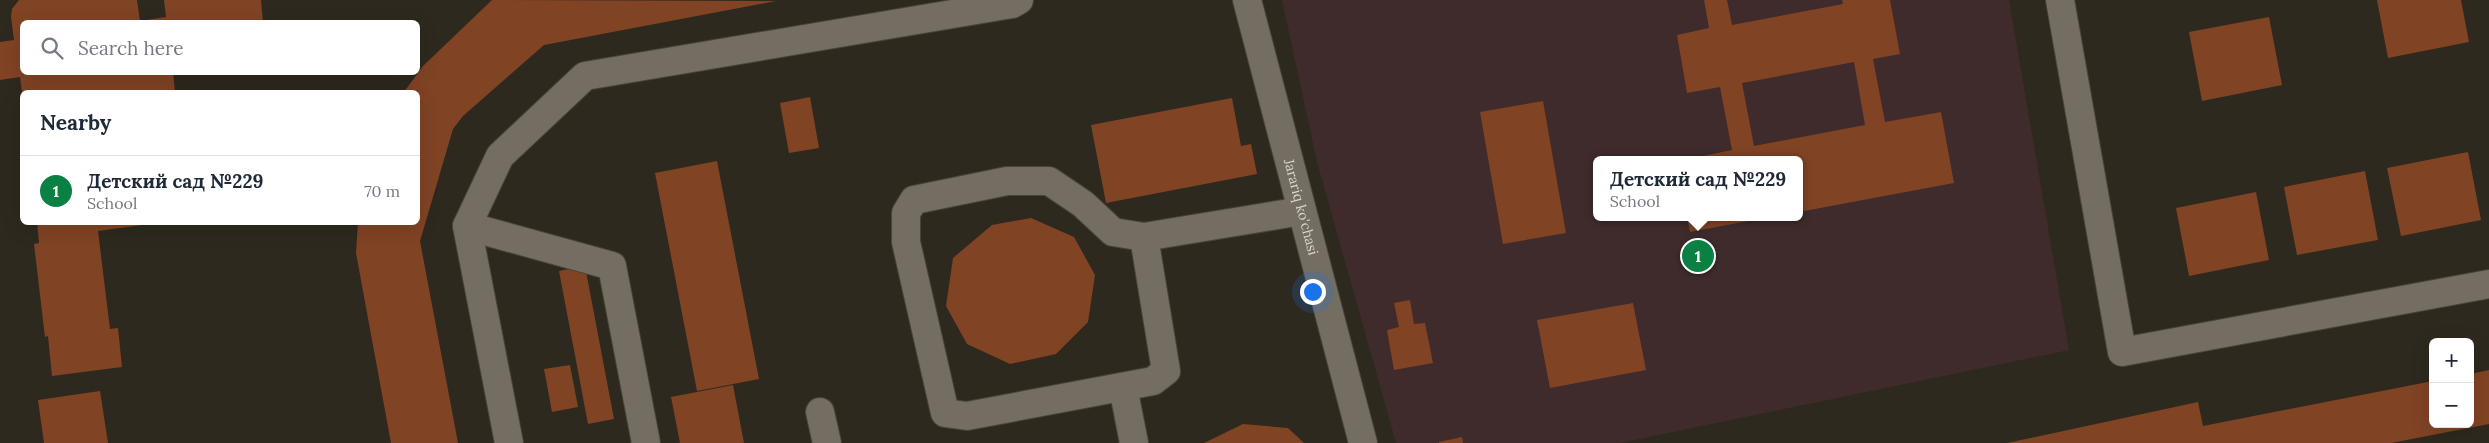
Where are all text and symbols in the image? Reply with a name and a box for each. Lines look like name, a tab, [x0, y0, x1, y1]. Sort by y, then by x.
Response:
search box	[20, 20, 420, 75]
icon: search	[38, 34, 66, 62]
text: Search here	[78, 36, 184, 60]
text: Nearby	[40, 109, 111, 136]
street label: Jarariq ko'chasi	[1280, 156, 1322, 257]
popup	[1593, 156, 1803, 221]
text: Детский сад №229	[1610, 167, 1786, 191]
text: Детский сад №229	[87, 169, 263, 193]
text: 1	[53, 181, 59, 201]
text: 70 m	[364, 181, 400, 201]
text: School	[1610, 191, 1660, 211]
text: School	[87, 193, 137, 213]
pin: 1	[1682, 237, 1714, 275]
your location	[1300, 279, 1326, 305]
map controls	[2429, 338, 2474, 428]
button: +	[2429, 338, 2474, 383]
button: −	[2429, 383, 2474, 428]

